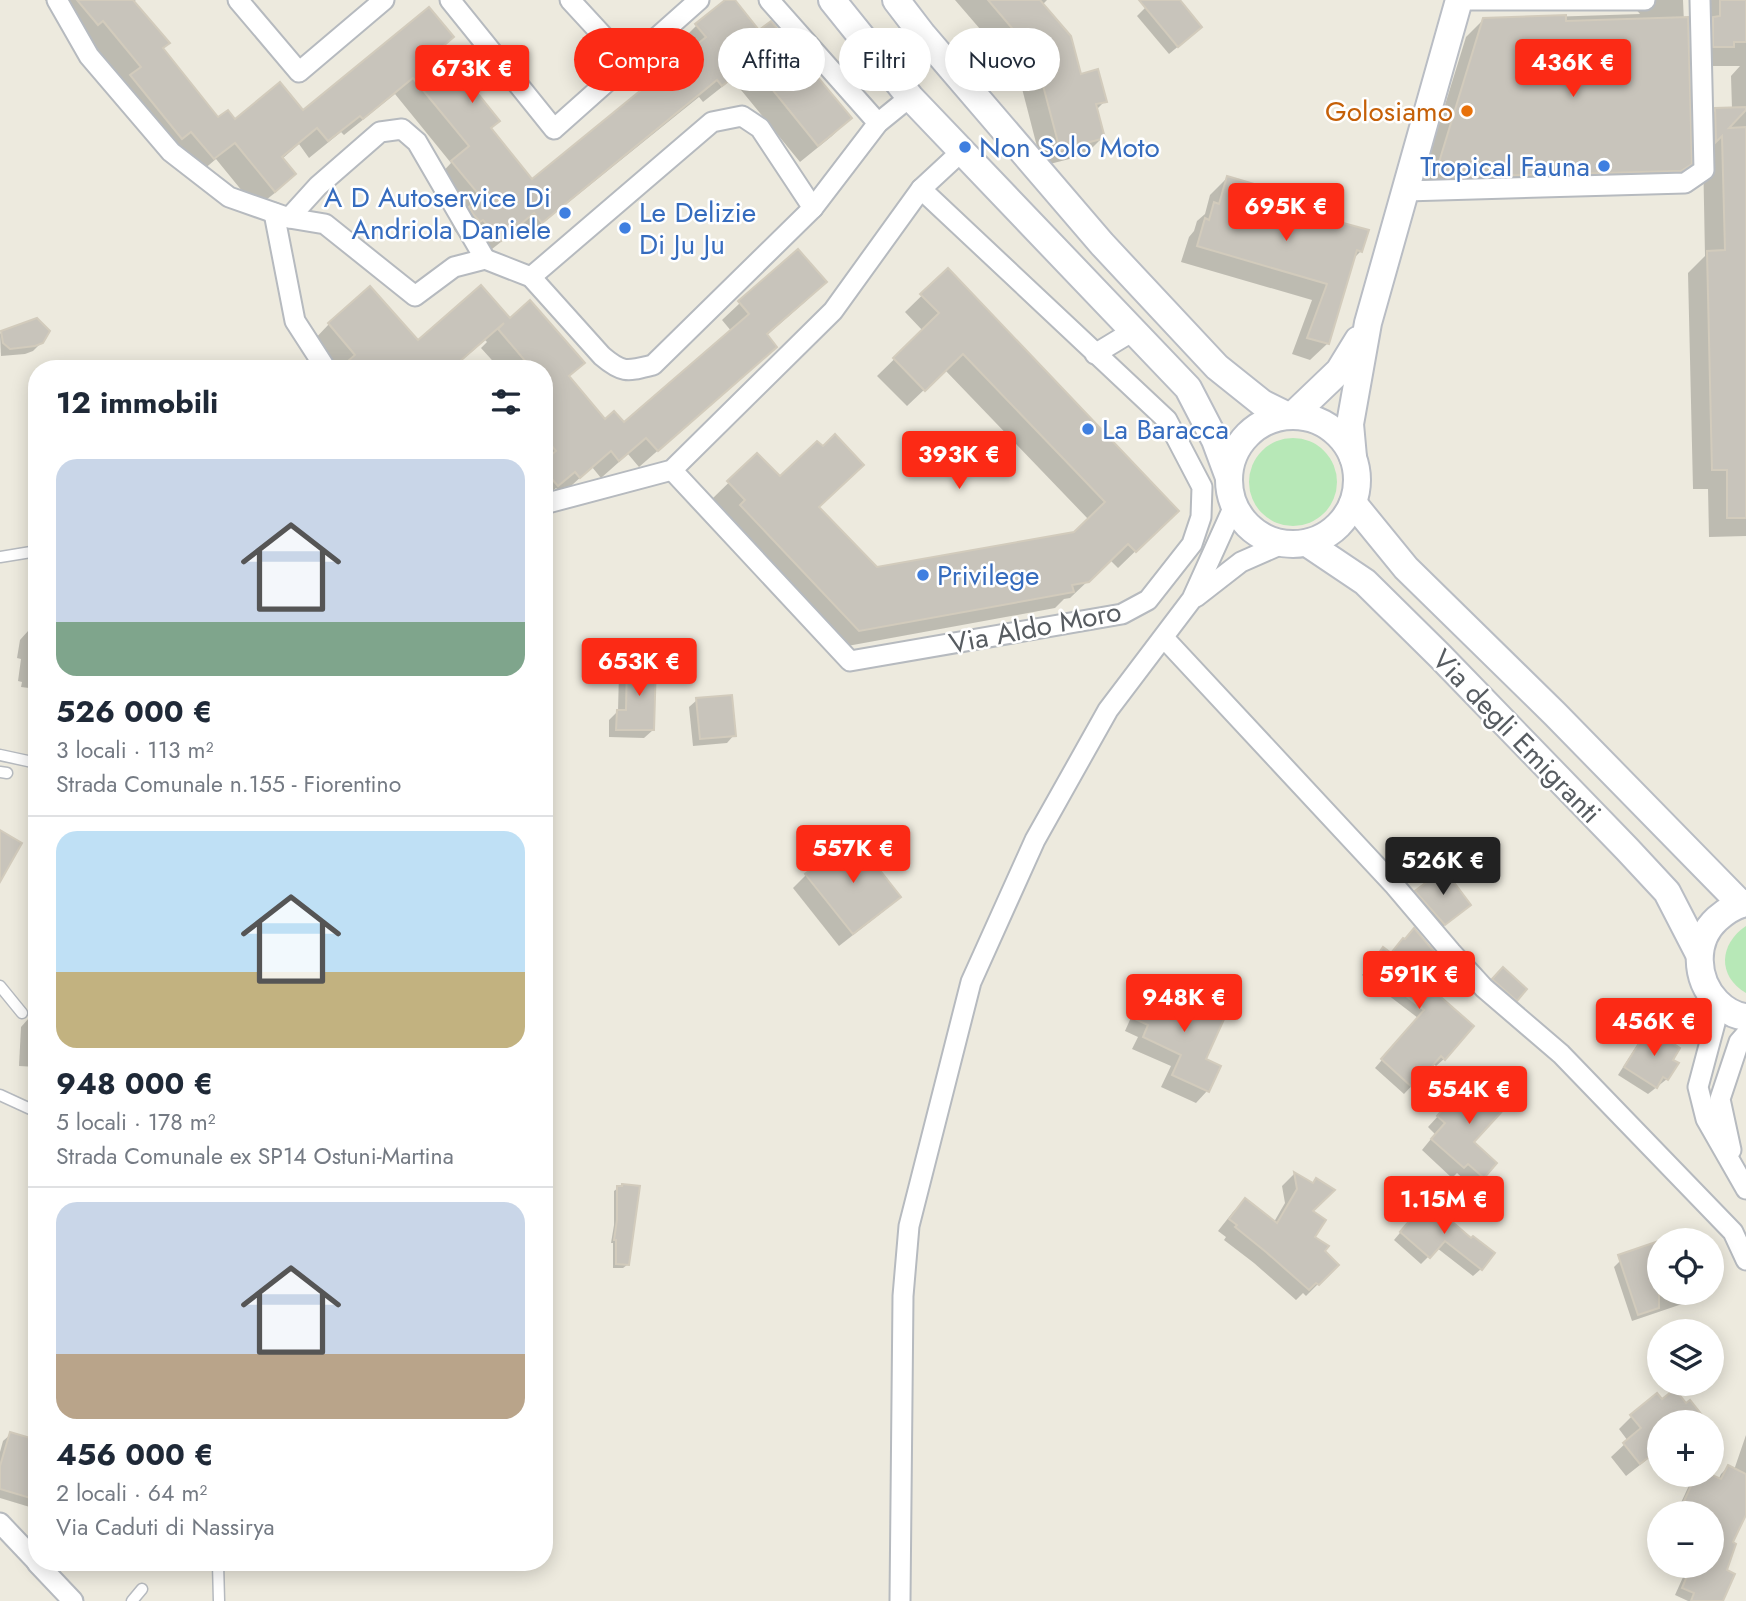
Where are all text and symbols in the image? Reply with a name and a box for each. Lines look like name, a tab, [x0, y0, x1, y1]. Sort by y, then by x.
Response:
chip: Compra	[574, 28, 704, 91]
chip: Affitta	[718, 28, 825, 91]
chip: Filtri	[839, 28, 931, 91]
chip: Nuovo	[945, 28, 1060, 91]
pin: 436K €	[1516, 40, 1630, 99]
text: 436K €	[1531, 45, 1615, 79]
pin: 673K €	[415, 46, 529, 105]
text: 673K €	[431, 51, 513, 85]
place label: Golosiamo	[1325, 91, 1453, 132]
marker: Golosiamo	[1459, 103, 1475, 119]
place label: Non Solo Moto	[979, 127, 1160, 168]
marker: Non Solo Moto	[957, 139, 973, 155]
place label: Tropical Fauna	[1420, 146, 1590, 187]
marker: Tropical Fauna	[1596, 158, 1612, 174]
place label: A D Autoservice Di Andriola Daniele	[324, 177, 551, 250]
pin: 695K €	[1229, 184, 1343, 243]
text: 695K €	[1244, 189, 1328, 223]
place label: Le Delizie Di Ju Ju	[639, 192, 756, 265]
marker: A D Autoservice Di Andriola Daniele	[557, 205, 573, 221]
marker: Le Delizie Di Ju Ju	[617, 220, 633, 236]
text: 12 immobili	[56, 381, 218, 424]
icon: filters	[487, 383, 525, 421]
place label: La Baracca	[1102, 409, 1229, 450]
marker: La Baracca	[1080, 421, 1096, 437]
pin: 393K €	[902, 432, 1016, 491]
text: 393K €	[918, 437, 1000, 471]
icon: home	[228, 504, 354, 630]
place label: Privilege	[937, 555, 1040, 596]
marker: Privilege	[915, 567, 931, 583]
street label: Via Aldo Moro	[945, 591, 1125, 664]
pin: 653K €	[582, 638, 696, 698]
street label: Via degli Emigranti	[1423, 640, 1611, 833]
text: 653K €	[598, 644, 680, 678]
text: 526 000 €	[56, 690, 212, 733]
text: 3 locali · 113 m²	[56, 733, 213, 767]
text: Strada Comunale n.155 - Fiorentino	[56, 767, 401, 801]
pin: 557K €	[796, 826, 910, 885]
text: 557K €	[812, 831, 894, 865]
pin: 526K €	[1386, 838, 1500, 897]
text: 526K €	[1401, 843, 1485, 877]
icon: home	[228, 876, 354, 1002]
pin: 591K €	[1362, 951, 1476, 1011]
text: 591K €	[1379, 957, 1459, 991]
pin: 948K €	[1127, 974, 1241, 1034]
text: 948K €	[1142, 980, 1226, 1014]
pin: 456K €	[1597, 998, 1711, 1058]
text: 456K €	[1612, 1004, 1696, 1038]
text: 948 000 €	[56, 1062, 213, 1105]
pin: 554K €	[1412, 1066, 1526, 1126]
text: 554K €	[1427, 1072, 1511, 1106]
text: 5 locali · 178 m²	[56, 1105, 216, 1139]
text: Strada Comunale ex SP14 Ostuni-Martina	[56, 1139, 454, 1173]
pin: 1.15M €	[1379, 1176, 1509, 1236]
text: 1.15M €	[1400, 1182, 1488, 1216]
map controls	[1647, 1228, 1724, 1578]
button: locate	[1647, 1228, 1724, 1305]
icon: home	[228, 1247, 354, 1373]
button: layers	[1647, 1319, 1724, 1396]
button: +	[1647, 1410, 1724, 1487]
text: 456 000 €	[56, 1433, 214, 1476]
text: 2 locali · 64 m²	[56, 1476, 207, 1510]
button: −	[1647, 1501, 1724, 1578]
text: Via Caduti di Nassirya	[56, 1510, 275, 1544]

